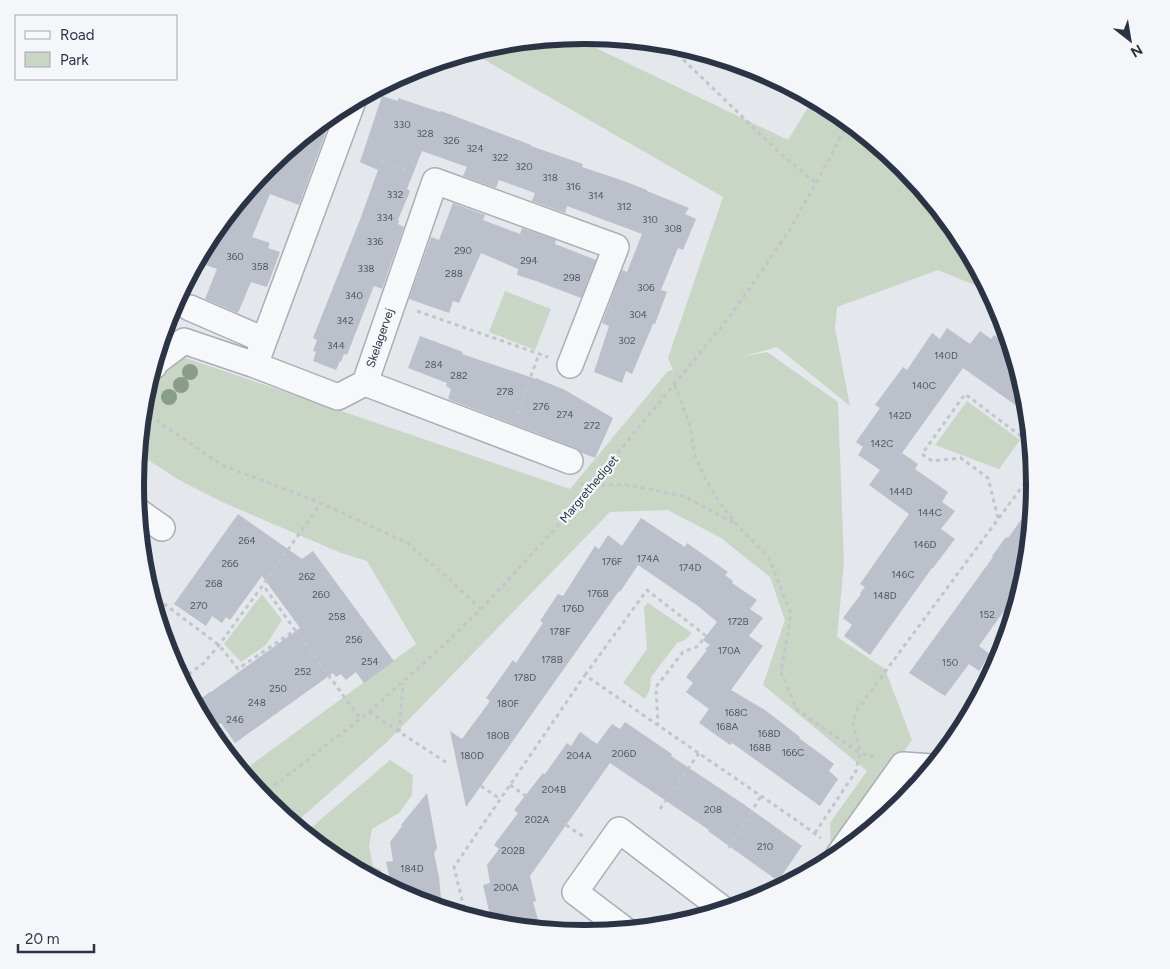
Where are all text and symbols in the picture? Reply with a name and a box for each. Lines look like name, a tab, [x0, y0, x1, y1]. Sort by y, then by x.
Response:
legend	[15, 15, 178, 80]
north arrow	[1105, 15, 1155, 65]
text: Road	[60, 26, 95, 44]
text: N	[1127, 41, 1145, 61]
text: Park	[60, 51, 89, 69]
house number: 330	[393, 118, 411, 131]
house number: 328	[416, 127, 434, 140]
house number: 326	[443, 134, 460, 147]
house number: 324	[466, 142, 484, 155]
house number: 322	[492, 151, 508, 164]
house number: 320	[515, 160, 533, 173]
house number: 318	[542, 171, 558, 184]
house number: 316	[565, 180, 581, 193]
house number: 332	[387, 188, 403, 201]
house number: 314	[588, 189, 604, 202]
house number: 312	[616, 200, 632, 213]
house number: 334	[376, 211, 394, 224]
house number: 310	[642, 213, 658, 226]
house number: 308	[664, 222, 682, 235]
house number: 336	[367, 235, 384, 248]
house number: 290	[454, 244, 472, 257]
house number: 360	[226, 250, 244, 263]
house number: 294	[520, 254, 538, 267]
house number: 358	[251, 260, 269, 273]
house number: 338	[357, 262, 375, 275]
house number: 288	[445, 267, 463, 280]
house number: 298	[563, 271, 581, 284]
house number: 306	[637, 281, 655, 294]
house number: 340	[345, 289, 363, 302]
street label: Skelagervej	[363, 306, 397, 370]
house number: 304	[629, 308, 647, 321]
house number: 342	[336, 314, 354, 327]
house number: 302	[618, 334, 636, 347]
house number: 344	[327, 339, 345, 352]
house number: 140D	[934, 349, 958, 362]
house number: 284	[425, 358, 443, 371]
house number: 282	[450, 369, 468, 382]
house number: 140C	[912, 379, 936, 392]
house number: 278	[496, 385, 514, 398]
house number: 276	[533, 400, 550, 413]
house number: 274	[556, 408, 574, 421]
house number: 142D	[889, 409, 912, 422]
house number: 272	[584, 419, 600, 432]
house number: 142C	[870, 437, 894, 450]
street label: Margrethediget	[557, 452, 622, 526]
house number: 144D	[889, 485, 913, 498]
house number: 144C	[918, 506, 942, 519]
house number: 264	[238, 534, 256, 547]
house number: 146D	[914, 538, 937, 551]
house number: 174A	[637, 552, 659, 565]
house number: 176F	[602, 555, 623, 568]
house number: 266	[222, 557, 239, 570]
house number: 174D	[679, 561, 701, 574]
house number: 146C	[891, 568, 915, 581]
house number: 262	[299, 570, 315, 583]
house number: 268	[205, 577, 223, 590]
house number: 176B	[587, 587, 609, 600]
house number: 260	[312, 588, 330, 601]
house number: 148D	[873, 589, 897, 602]
house number: 270	[190, 599, 208, 612]
house number: 176D	[562, 602, 584, 615]
house number: 152	[979, 608, 995, 621]
house number: 258	[328, 610, 346, 623]
house number: 172B	[727, 615, 749, 628]
house number: 178F	[549, 625, 571, 638]
house number: 256	[346, 633, 363, 646]
house number: 170A	[718, 644, 741, 657]
house number: 178B	[541, 653, 563, 666]
house number: 254	[361, 655, 379, 668]
house number: 150	[942, 656, 958, 669]
house number: 252	[295, 665, 311, 678]
house number: 178D	[514, 671, 536, 684]
house number: 250	[269, 682, 287, 695]
house number: 248	[248, 696, 266, 709]
house number: 180F	[497, 697, 520, 710]
house number: 168C	[724, 706, 748, 719]
house number: 246	[226, 713, 244, 726]
house number: 168A	[716, 720, 739, 733]
house number: 168D	[758, 727, 781, 740]
house number: 180B	[487, 729, 509, 742]
house number: 168B	[749, 741, 771, 754]
house number: 166C	[782, 746, 804, 759]
house number: 206D	[612, 747, 636, 760]
house number: 180D	[460, 749, 484, 762]
house number: 204A	[567, 749, 592, 762]
house number: 204B	[542, 783, 566, 796]
house number: 208	[704, 803, 722, 816]
house number: 202A	[525, 813, 549, 826]
house number: 210	[757, 840, 773, 853]
house number: 202B	[501, 844, 525, 857]
house number: 184D	[400, 862, 424, 875]
house number: 200A	[493, 881, 519, 894]
scale bar	[18, 922, 94, 954]
text: 20 m	[25, 930, 59, 948]

